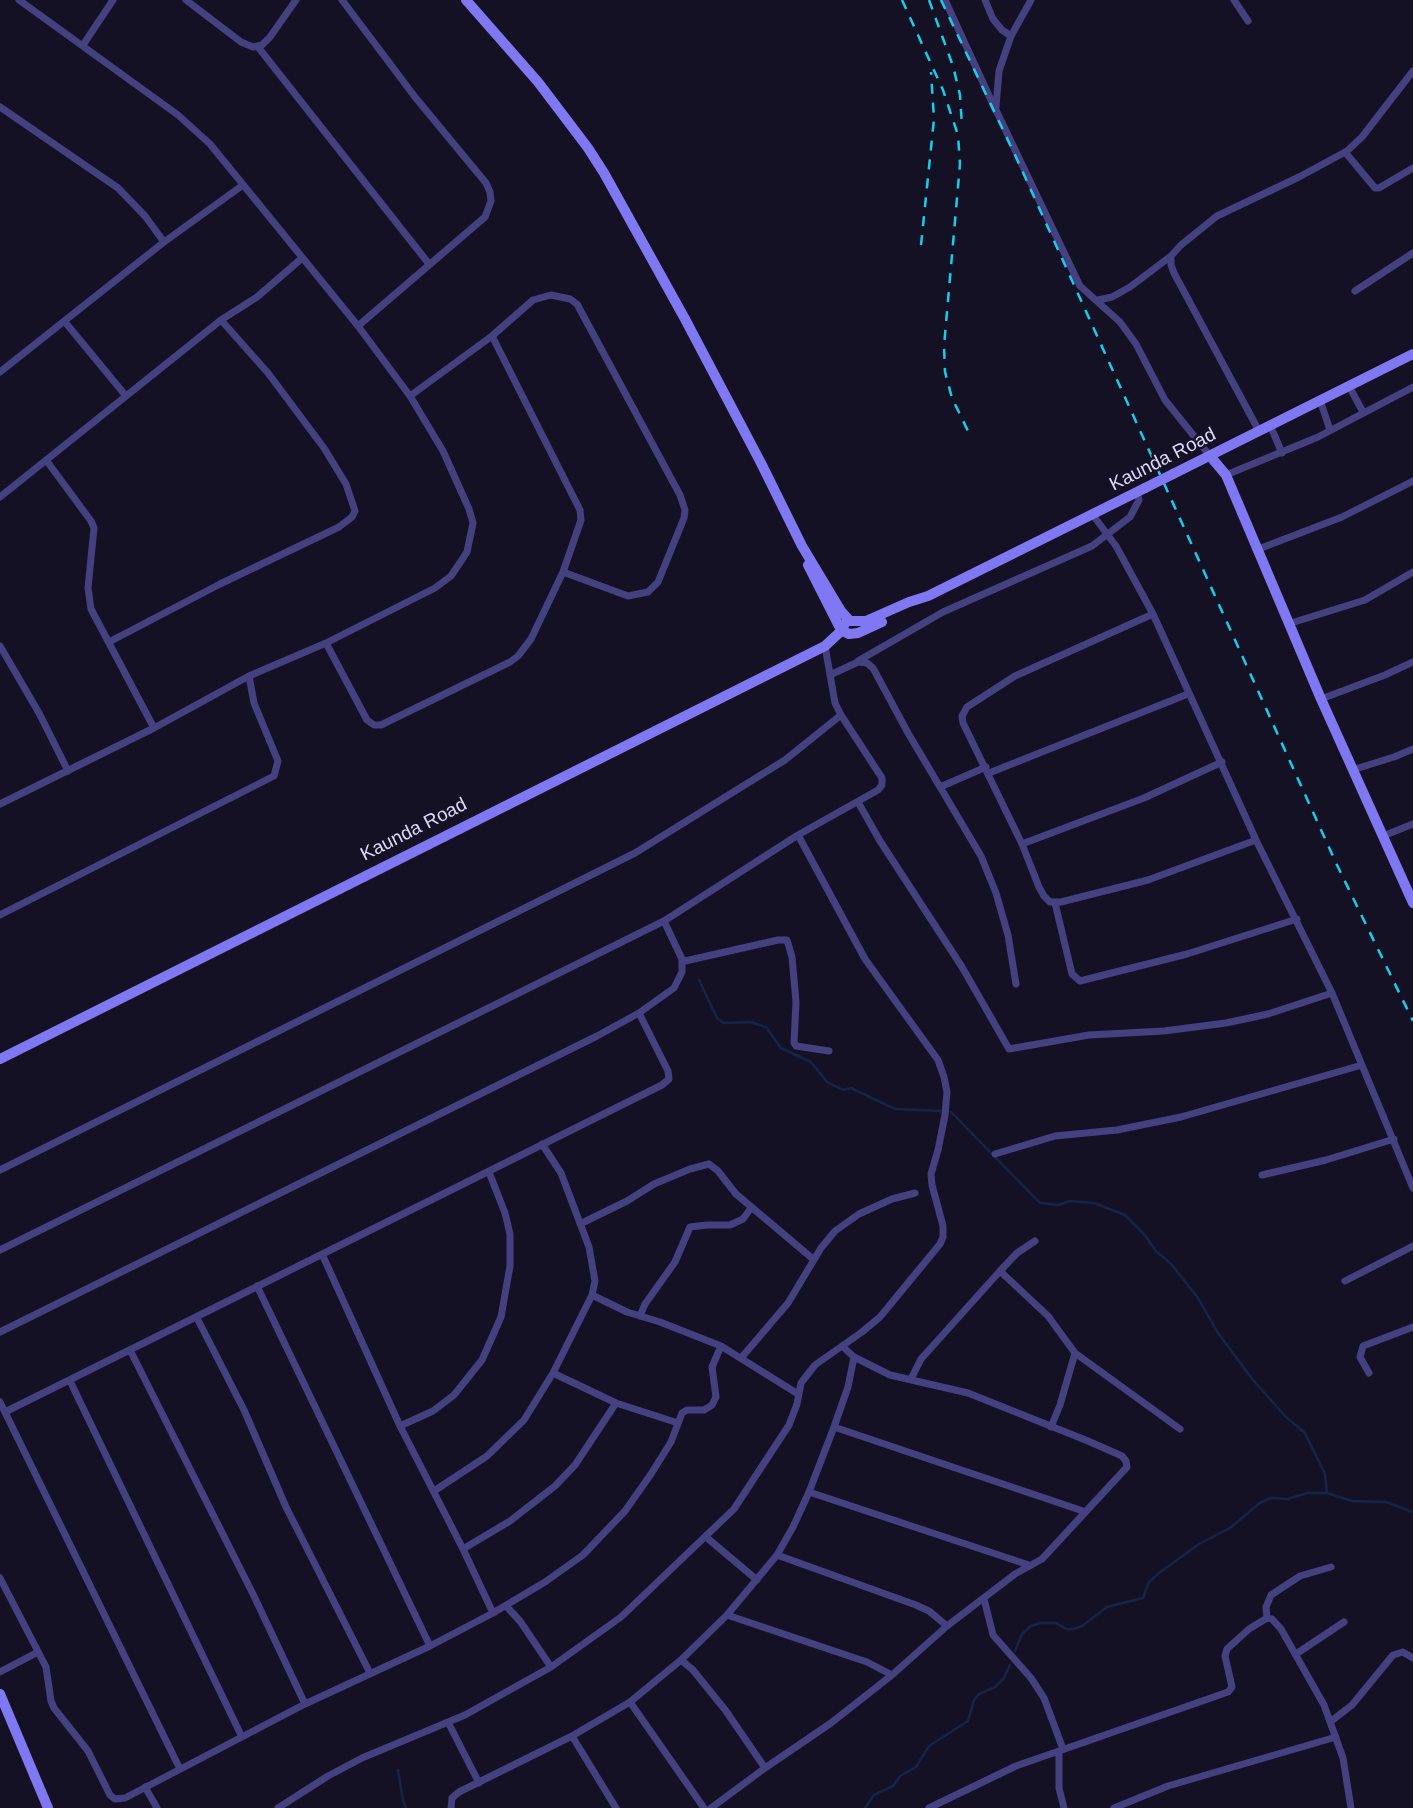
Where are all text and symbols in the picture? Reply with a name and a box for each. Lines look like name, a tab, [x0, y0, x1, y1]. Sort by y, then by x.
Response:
street label: Kaunda Road	[1106, 423, 1220, 497]
street label: Kaunda Road	[357, 793, 471, 867]

